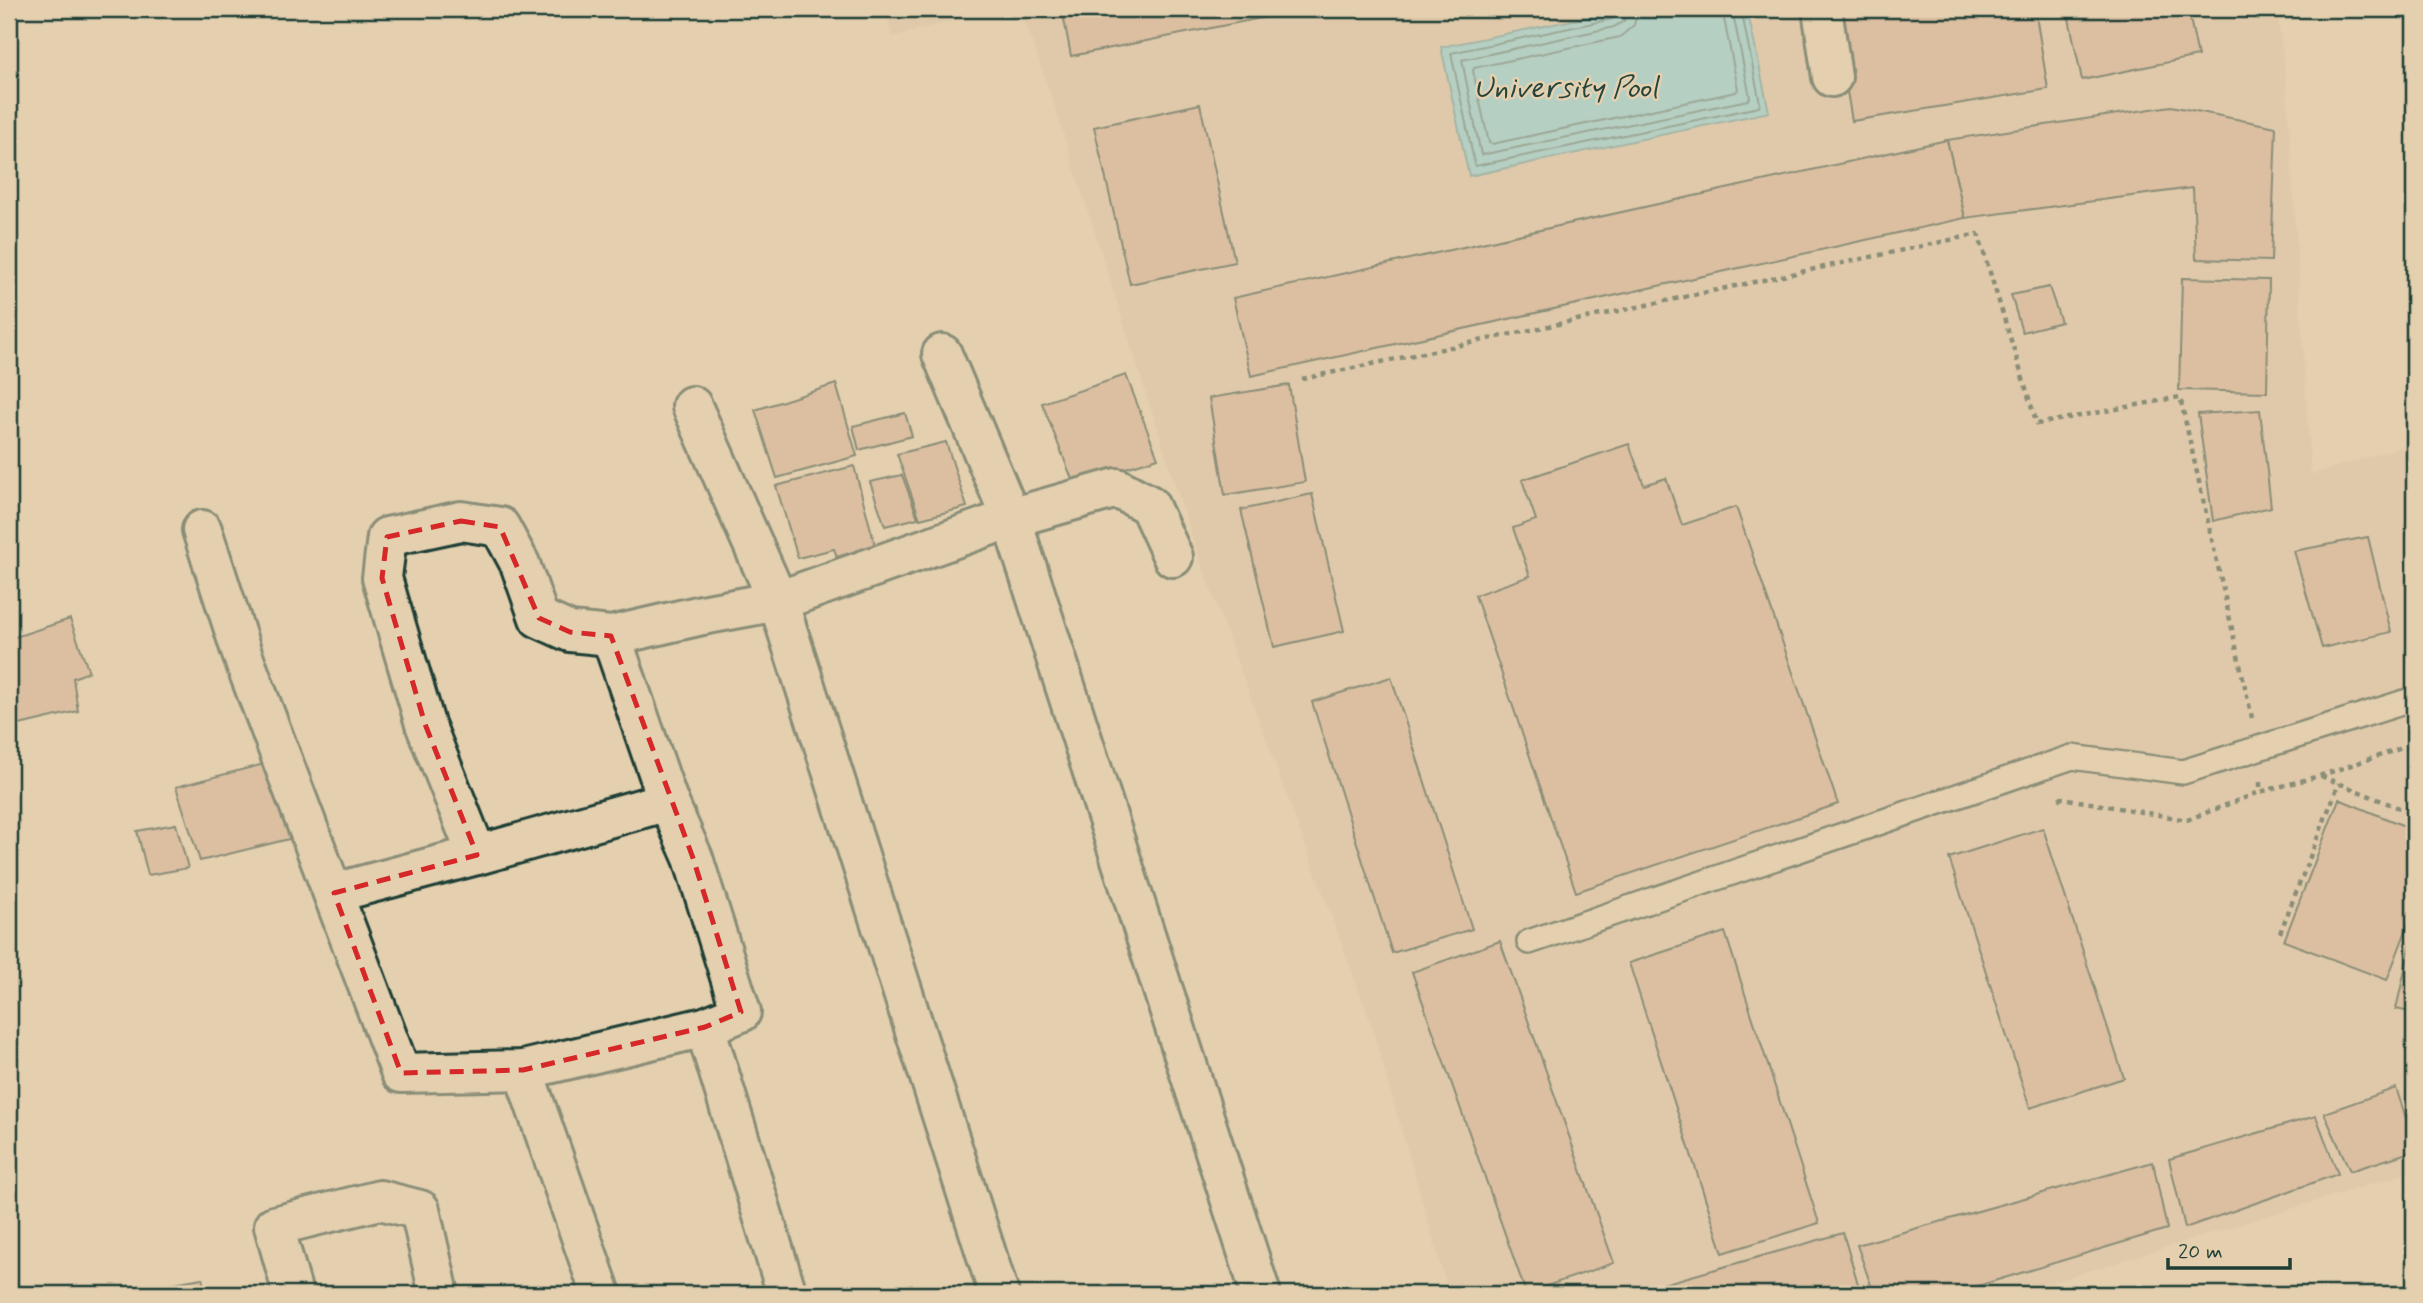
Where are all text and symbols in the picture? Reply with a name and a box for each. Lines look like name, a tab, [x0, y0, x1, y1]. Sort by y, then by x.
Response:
water label: University Pool	[1474, 69, 1661, 108]
scale bar	[2168, 1226, 2290, 1270]
text: 20 m	[2178, 1238, 2223, 1266]

